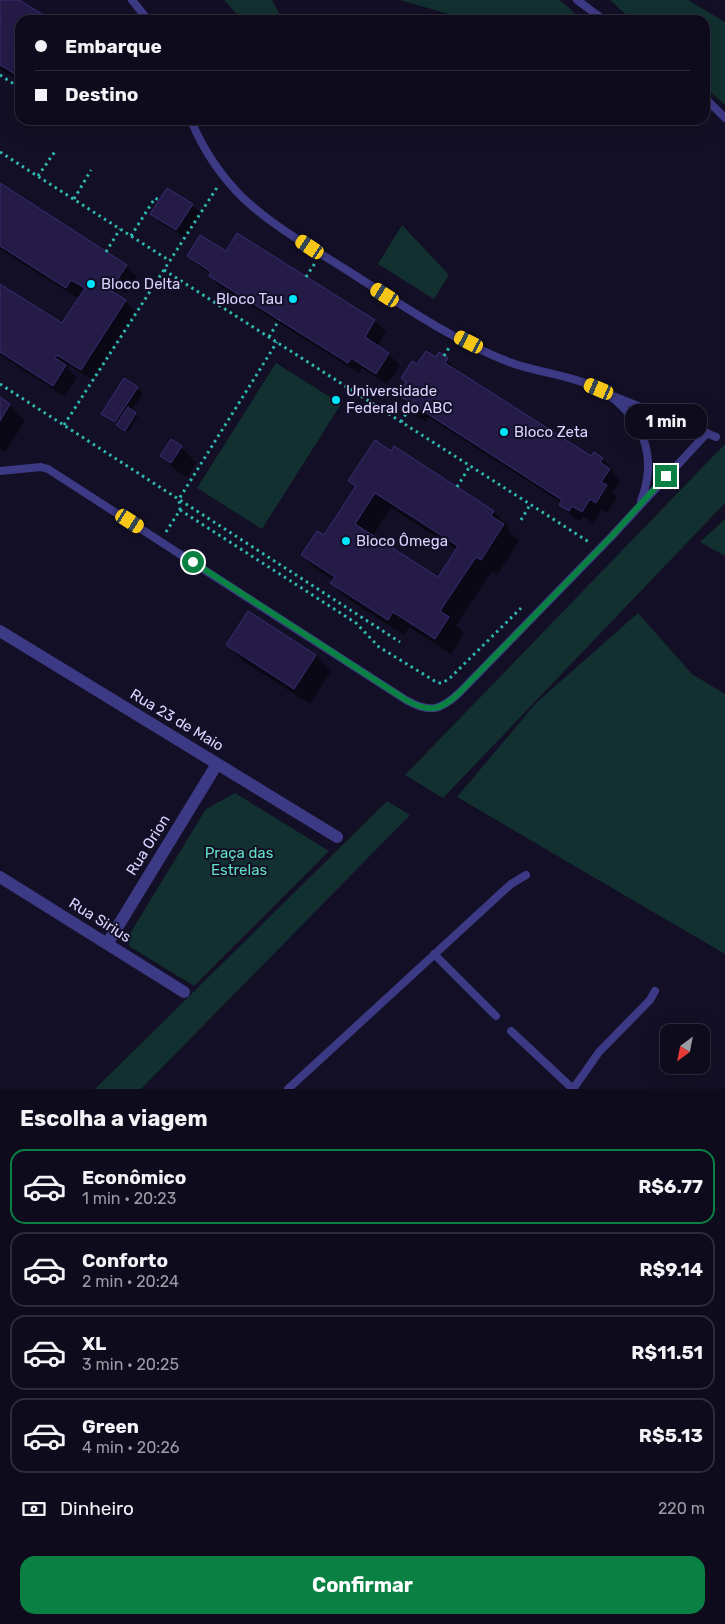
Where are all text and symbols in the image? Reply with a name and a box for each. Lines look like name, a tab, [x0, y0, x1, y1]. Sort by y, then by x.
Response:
text: Embarque	[65, 35, 162, 58]
text: Destino	[65, 83, 138, 106]
car	[293, 232, 326, 262]
place label: Bloco Delta	[101, 275, 180, 293]
marker: Bloco Delta	[85, 278, 97, 290]
car	[368, 281, 401, 309]
place label: Bloco Tau	[216, 290, 283, 308]
marker: Bloco Tau	[287, 293, 299, 305]
car	[452, 329, 485, 355]
car	[582, 376, 615, 402]
place label: Universidade Federal do ABC	[346, 382, 452, 417]
marker: Universidade Federal do ABC	[330, 394, 342, 406]
callout: 1 min	[625, 404, 707, 438]
text: 1 min	[646, 412, 686, 431]
place label: Bloco Zeta	[514, 423, 588, 441]
marker: Bloco Zeta	[498, 426, 510, 438]
route end	[655, 465, 677, 487]
car	[113, 507, 146, 535]
place label: Bloco Ômega	[356, 532, 448, 550]
marker: Bloco Ômega	[340, 535, 352, 547]
route start	[182, 551, 204, 573]
street label: Rua 23 de Maio	[127, 685, 227, 755]
street label: Rua Orion	[122, 811, 174, 879]
park label: Praça das Estrelas	[205, 844, 274, 879]
street label: Rua Sirius	[66, 894, 135, 946]
north arrow	[660, 1024, 710, 1074]
map controls	[660, 1024, 710, 1074]
text: Escolha a viagem	[20, 1105, 208, 1132]
icon: car	[22, 1164, 67, 1209]
text: Econômico	[82, 1166, 186, 1189]
text: R$6.77	[638, 1175, 703, 1198]
text: 1 min · 20:23	[82, 1189, 176, 1208]
icon: car	[22, 1247, 67, 1292]
text: Conforto	[82, 1249, 168, 1272]
text: R$9.14	[639, 1258, 703, 1281]
text: 2 min · 20:24	[82, 1272, 179, 1291]
icon: car	[22, 1330, 67, 1375]
text: XL	[82, 1332, 106, 1355]
text: R$11.51	[631, 1341, 703, 1364]
text: 3 min · 20:25	[82, 1355, 179, 1374]
icon: car	[22, 1413, 67, 1458]
text: Green	[82, 1415, 139, 1438]
text: R$5.13	[639, 1424, 703, 1447]
text: 4 min · 20:26	[82, 1438, 179, 1457]
icon: cash	[20, 1495, 48, 1523]
text: Dinheiro	[60, 1497, 134, 1520]
text: 220 m	[658, 1499, 705, 1518]
button: Confirmar	[20, 1556, 705, 1614]

